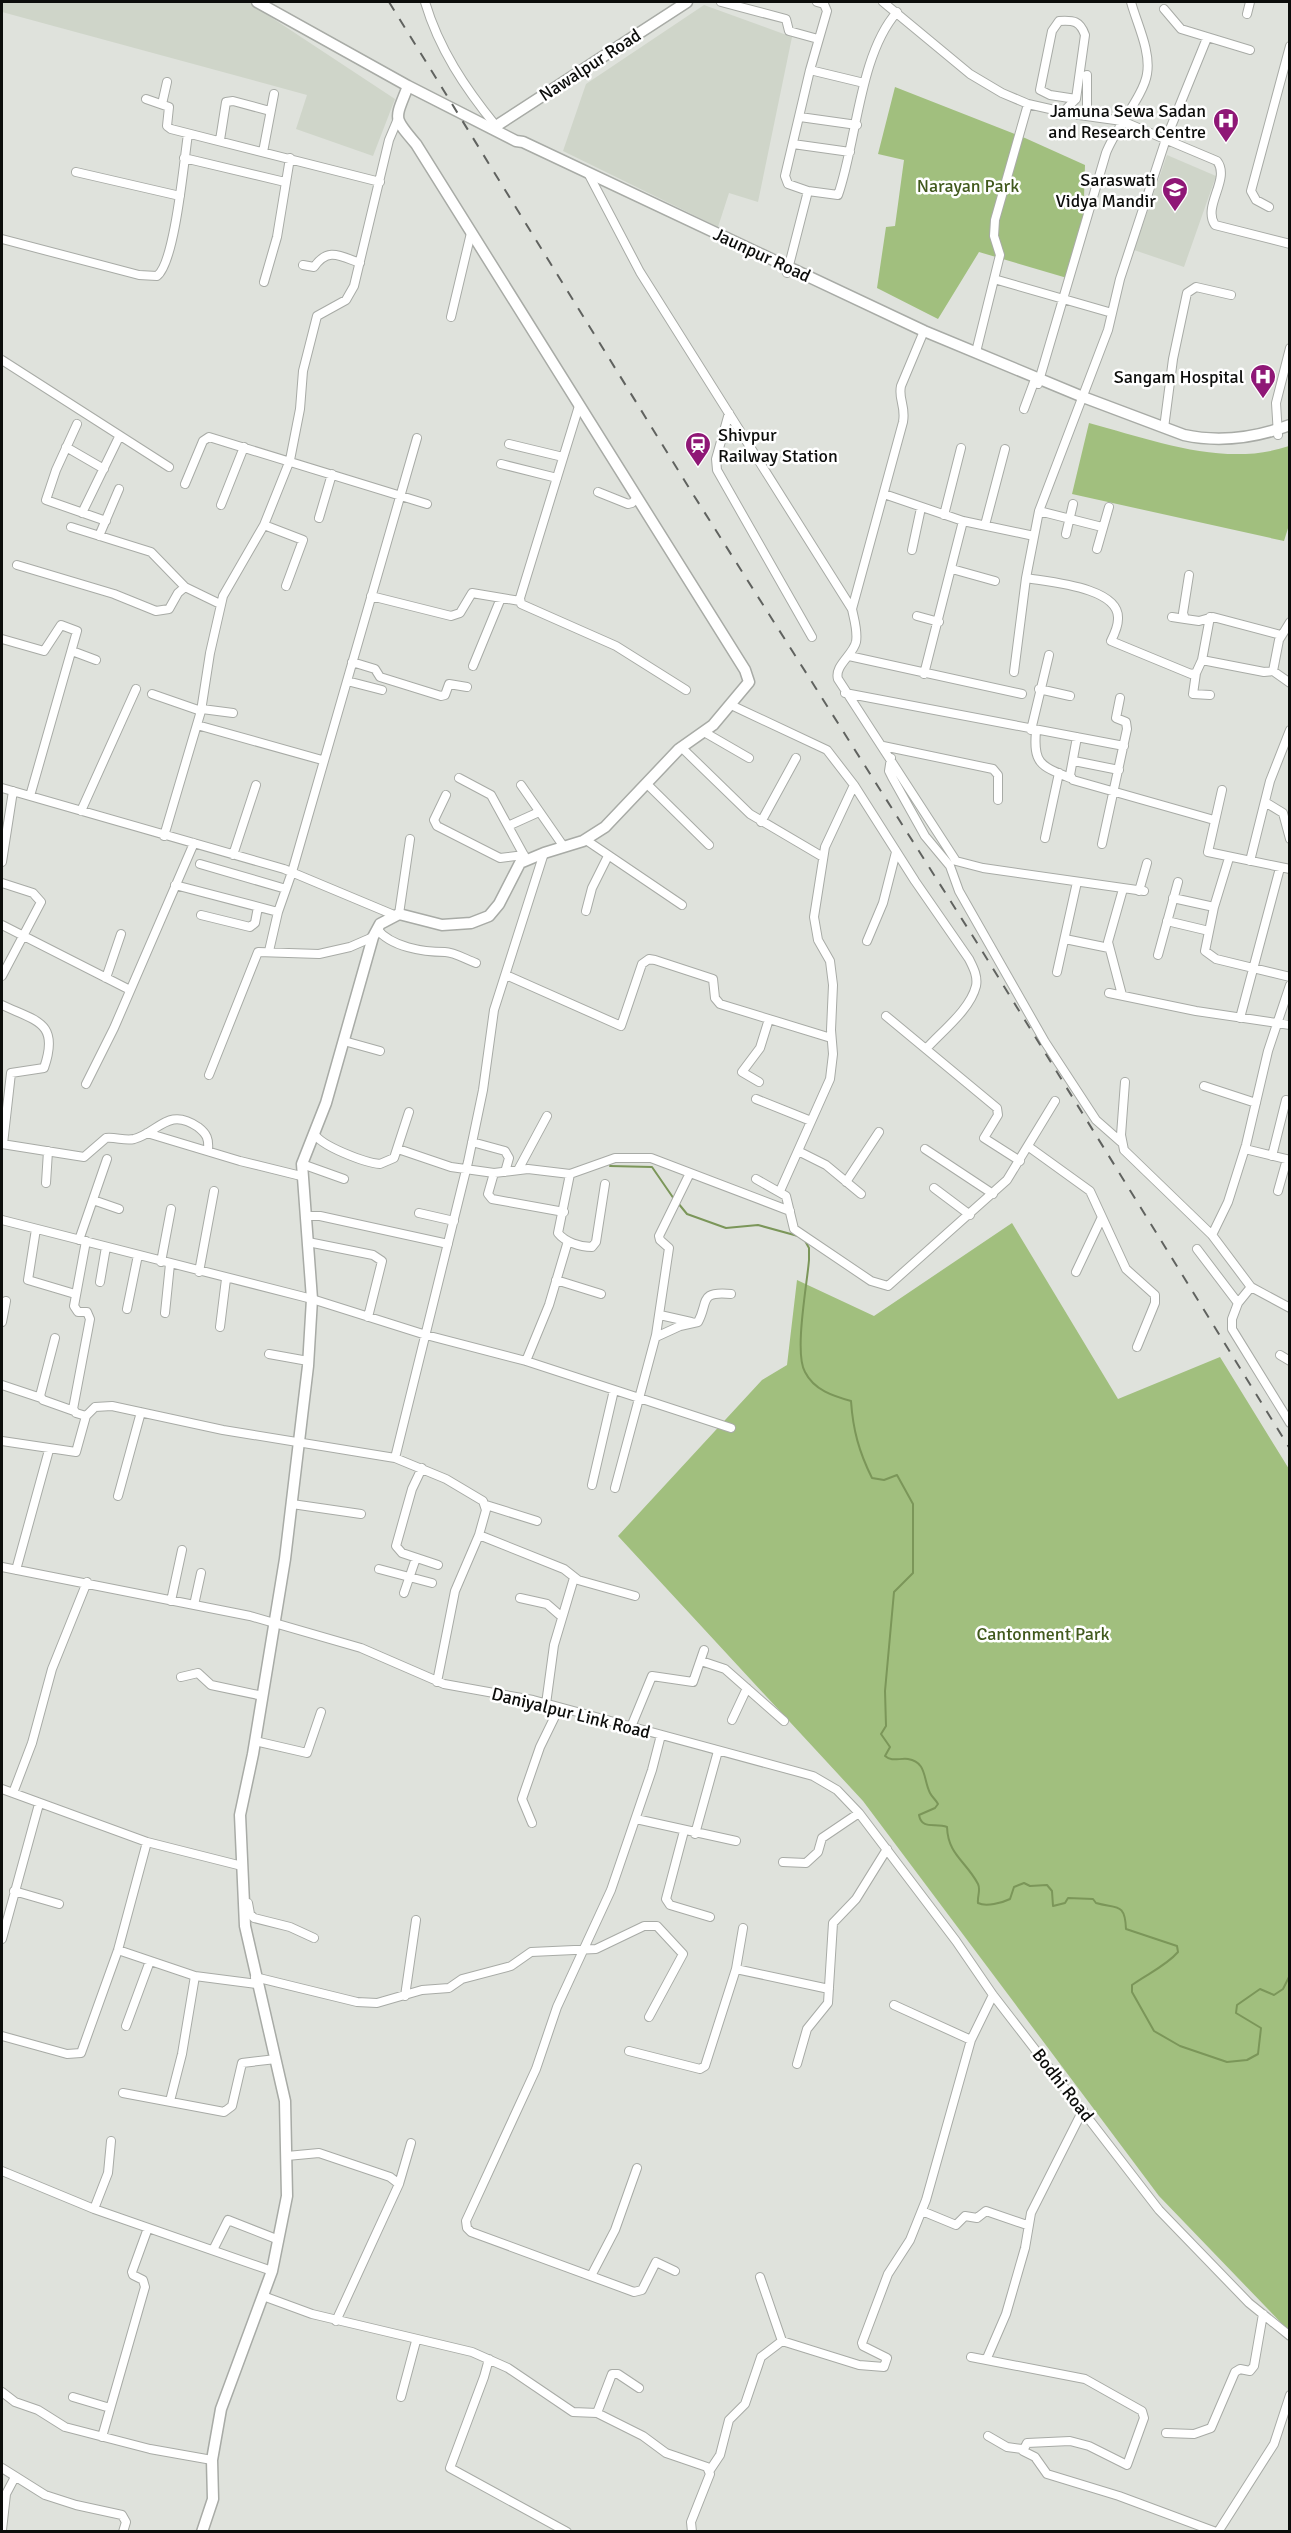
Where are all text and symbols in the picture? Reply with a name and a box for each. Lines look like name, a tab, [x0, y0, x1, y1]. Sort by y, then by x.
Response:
street label: Nawalpur Road	[535, 24, 645, 106]
place label: Jamuna Sewa Sadan and Research Centre	[1048, 100, 1206, 143]
hospital icon: Jamuna Sewa Sadan and Research Centre	[1211, 106, 1241, 144]
place label: Saraswati Vidya Mandir	[1056, 169, 1156, 212]
park label: Narayan Park	[917, 175, 1019, 197]
school or university icon: Saraswati Vidya Mandir	[1160, 175, 1190, 213]
street label: Jaunpur Road	[710, 223, 814, 287]
hospital icon: Sangam Hospital	[1248, 362, 1278, 400]
place label: Sangam Hospital	[1114, 366, 1244, 388]
place label: Shivpur Railway Station	[718, 424, 838, 467]
station icon: Shivpur Railway Station	[683, 430, 713, 468]
park label: Cantonment Park	[976, 1623, 1110, 1645]
street label: Daniyalpur Link Road	[489, 1683, 653, 1743]
street label: Bodhi Road	[1028, 2044, 1098, 2126]

